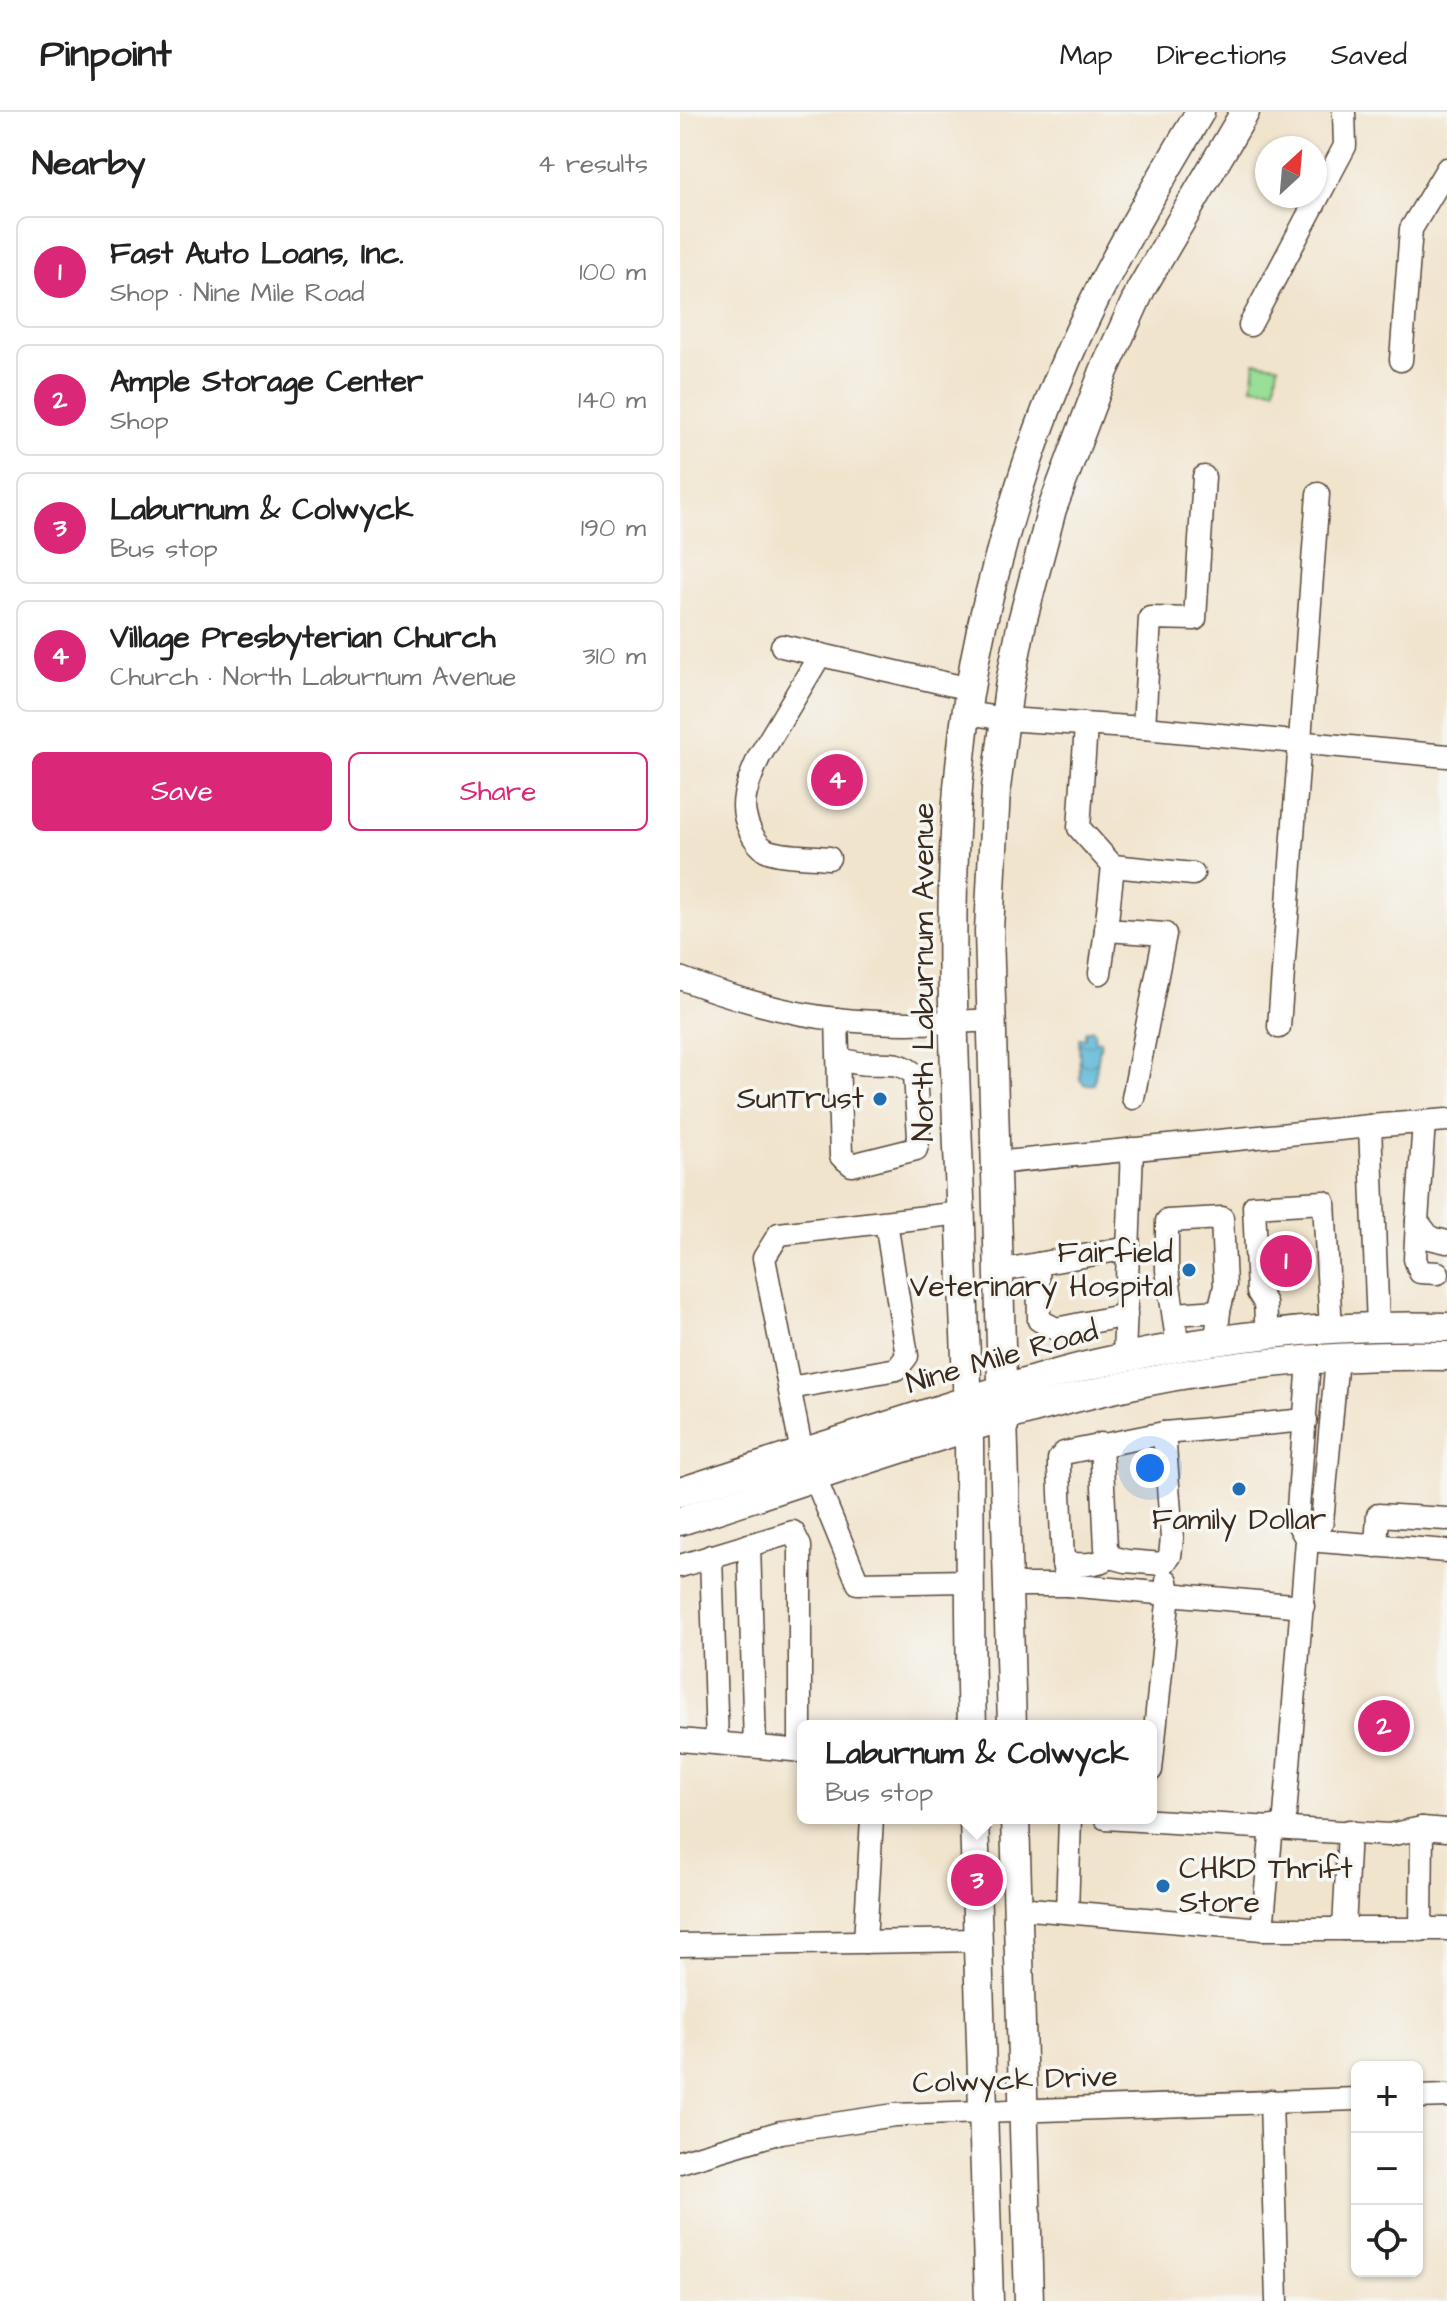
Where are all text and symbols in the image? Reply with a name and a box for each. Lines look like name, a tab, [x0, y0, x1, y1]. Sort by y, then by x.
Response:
text: Pinpoint	[40, 29, 172, 81]
text: Map	[1060, 36, 1113, 75]
text: Directions	[1157, 36, 1287, 75]
text: Saved	[1331, 36, 1407, 75]
north arrow	[1255, 136, 1327, 208]
text: Nearby	[32, 140, 146, 188]
text: 4 results	[538, 146, 648, 182]
text: Fast Auto Loans, Inc.	[110, 233, 404, 275]
text: 1	[58, 254, 62, 290]
text: 100 m	[579, 254, 646, 290]
text: Shop · Nine Mile Road	[110, 275, 365, 311]
text: Ample Storage Center	[110, 361, 423, 403]
text: 2	[53, 382, 67, 418]
text: 140 m	[578, 382, 646, 418]
text: Shop	[110, 403, 169, 439]
text: Laburnum & Colwyck	[110, 489, 413, 531]
text: 3	[53, 510, 67, 546]
text: 190 m	[581, 510, 646, 546]
text: Bus stop	[110, 531, 218, 567]
text: Village Presbyterian Church	[110, 617, 496, 659]
text: 4	[51, 638, 69, 674]
text: 310 m	[582, 638, 646, 674]
text: Church · North Laburnum Avenue	[110, 659, 516, 695]
pin: 4	[811, 750, 863, 810]
button: Save	[32, 752, 332, 831]
button: Share	[348, 752, 648, 831]
street label: North Laburnum Avenue	[903, 803, 945, 1141]
place label: SunTrust	[737, 1078, 864, 1120]
marker: SunTrust	[871, 1090, 889, 1108]
pin: 1	[1260, 1231, 1312, 1291]
place label: Fairfield Veterinary Hospital	[910, 1232, 1173, 1309]
marker: Fairfield Veterinary Hospital	[1180, 1261, 1198, 1279]
street label: Nine Mile Road	[901, 1310, 1103, 1404]
your location	[1130, 1448, 1170, 1488]
marker: Family Dollar	[1230, 1480, 1248, 1498]
place label: Family Dollar	[1152, 1499, 1326, 1542]
pin: 2	[1358, 1696, 1410, 1756]
popup	[797, 1720, 1157, 1824]
text: Laburnum & Colwyck	[825, 1733, 1129, 1775]
text: Bus stop	[825, 1775, 933, 1811]
place label: CHKD Thrift Store	[1179, 1848, 1353, 1924]
pin: 3	[951, 1850, 1003, 1910]
marker: CHKD Thrift Store	[1154, 1877, 1172, 1895]
street label: Colwyck Drive	[912, 2055, 1118, 2106]
map controls	[1351, 2061, 1423, 2277]
button: +	[1351, 2061, 1423, 2133]
button: −	[1351, 2133, 1423, 2205]
button: locate	[1351, 2205, 1423, 2277]

